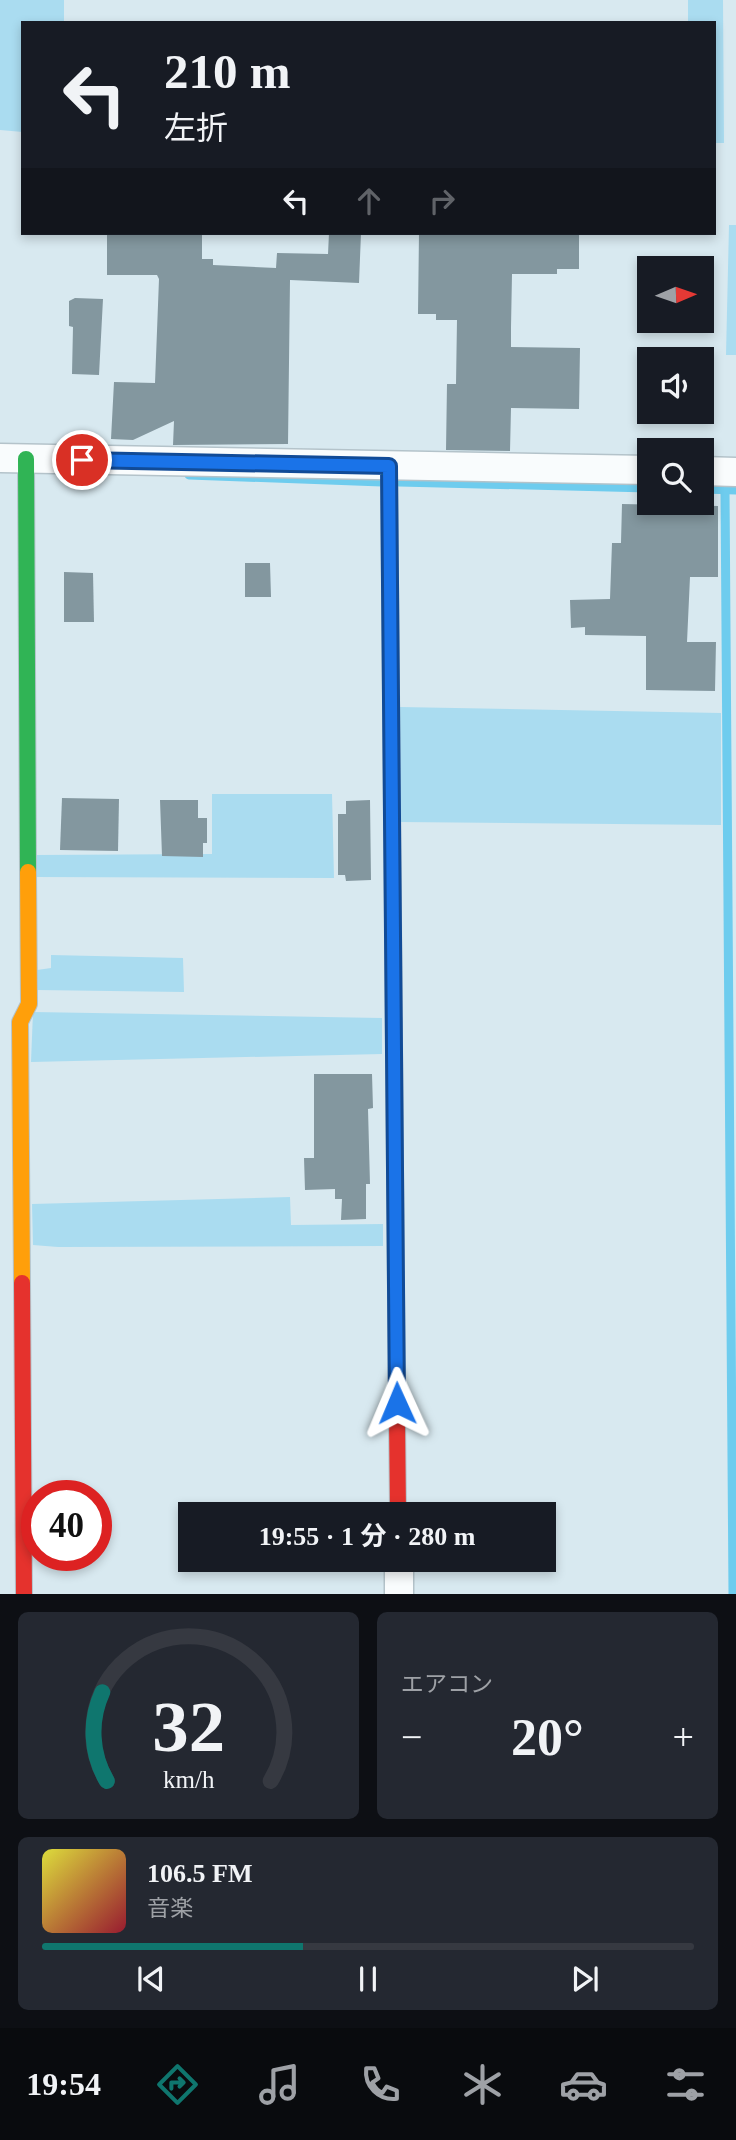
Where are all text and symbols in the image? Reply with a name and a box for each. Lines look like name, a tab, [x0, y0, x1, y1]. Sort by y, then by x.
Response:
text: 210 m	[164, 44, 291, 99]
icon: left	[49, 49, 140, 140]
text: 左折	[164, 110, 228, 146]
icon: left	[277, 182, 315, 220]
icon: ahead	[350, 182, 388, 220]
icon: right	[423, 182, 461, 220]
north arrow	[637, 256, 714, 332]
map controls	[637, 256, 714, 515]
button: sound	[637, 347, 714, 424]
pin	[52, 430, 112, 490]
button: search	[637, 438, 714, 515]
icon: arrive	[63, 441, 101, 479]
position arrow	[360, 1366, 434, 1440]
speed limit sign: 40	[21, 1480, 112, 1571]
text: 19:55 · 1 分 · 280 m	[259, 1522, 475, 1551]
text: エアコン	[401, 1672, 493, 1697]
text: 32	[152, 1687, 225, 1768]
text: 20°	[511, 1709, 584, 1766]
text: −	[401, 1716, 422, 1758]
text: +	[673, 1716, 694, 1758]
text: km/h	[163, 1766, 215, 1793]
text: 106.5 FM	[147, 1859, 252, 1888]
text: 音楽	[147, 1896, 193, 1921]
icon: previous	[132, 1960, 170, 1998]
icon: pause	[349, 1960, 387, 1998]
icon: next	[566, 1960, 604, 1998]
icon: directions	[153, 2060, 202, 2109]
icon: music	[255, 2060, 304, 2109]
icon: phone	[356, 2060, 405, 2109]
icon: climate	[458, 2060, 507, 2109]
icon: car	[559, 2060, 608, 2109]
icon: filters	[661, 2060, 710, 2109]
text: 19:54	[26, 2066, 101, 2102]

